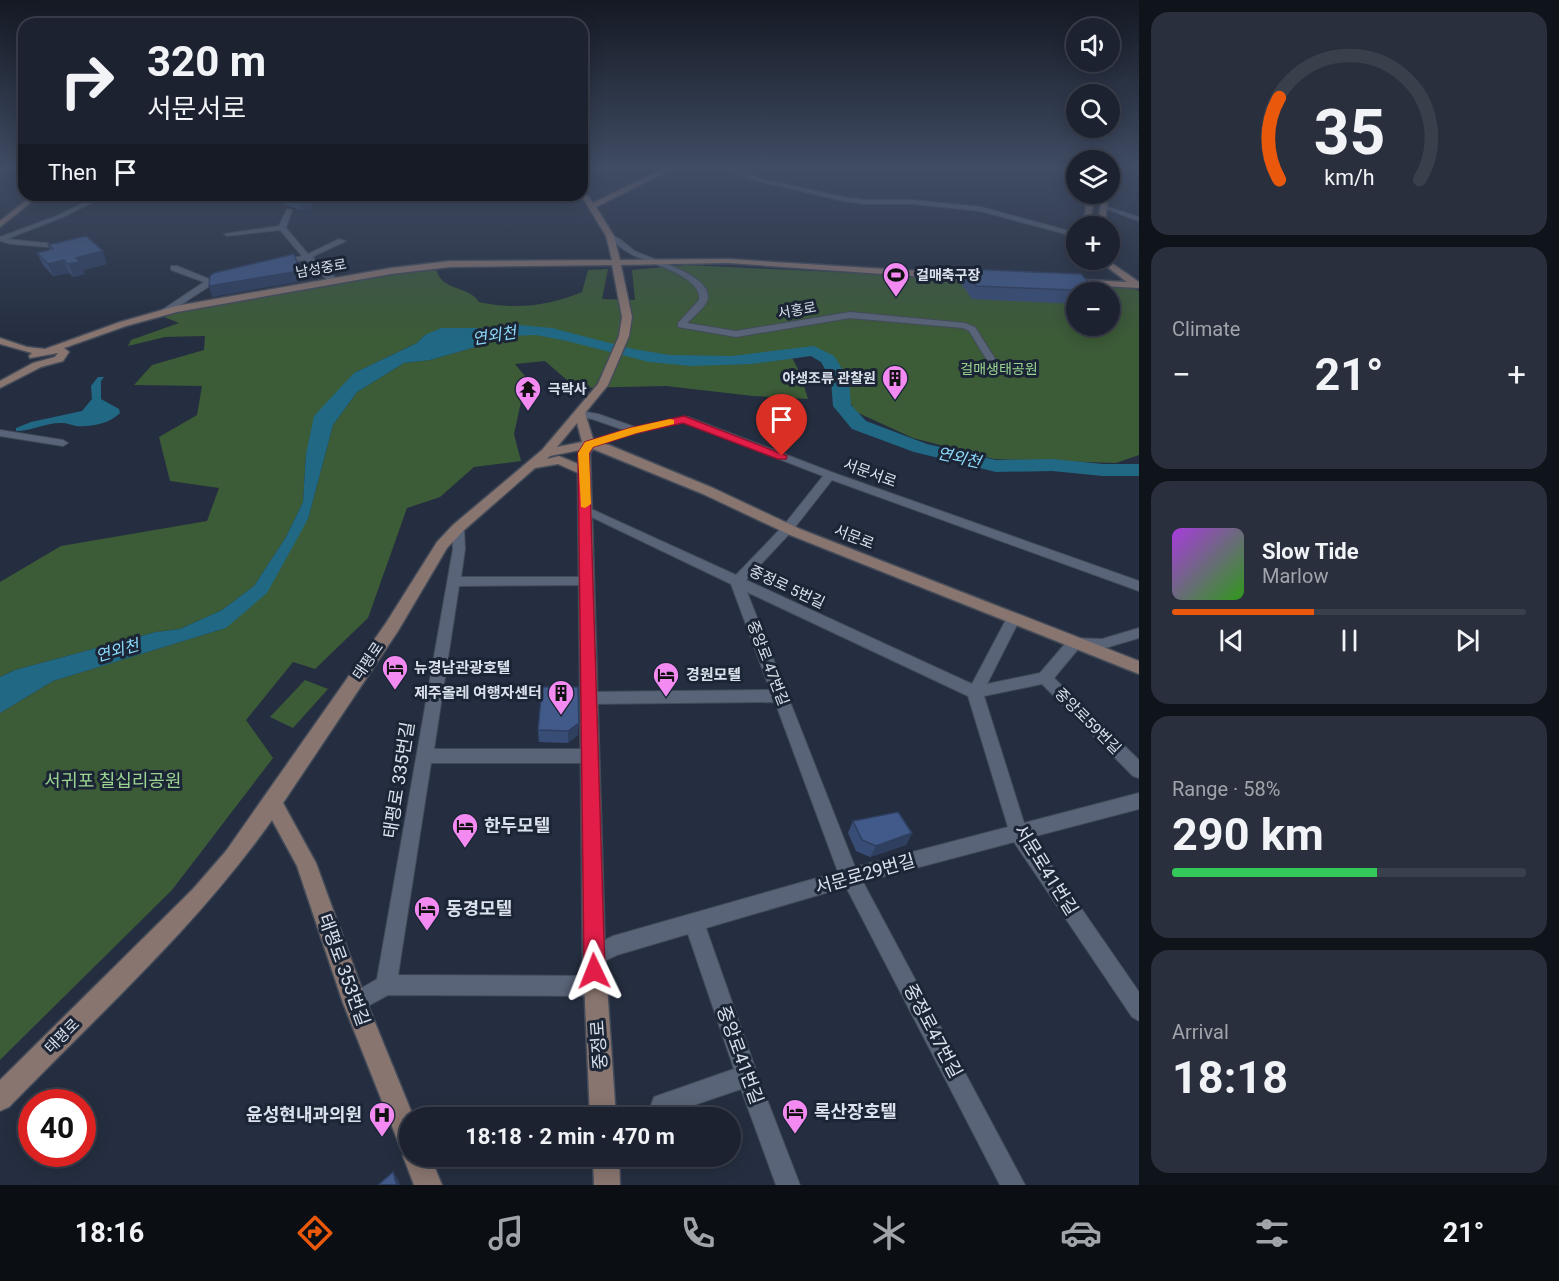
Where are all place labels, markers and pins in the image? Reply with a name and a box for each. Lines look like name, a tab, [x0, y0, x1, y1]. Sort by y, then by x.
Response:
sports icon: 걸매축구장	[881, 260, 911, 298]
place label: 걸매축구장	[916, 267, 981, 283]
building icon: 야생조류 관찰원	[880, 363, 910, 401]
place label: 야생조류 관찰원	[782, 370, 876, 386]
temple icon: 극락사	[513, 374, 543, 412]
place label: 극락사	[548, 381, 587, 397]
pin	[756, 394, 807, 456]
hotel icon: 뉴경남관광호텔	[380, 653, 410, 691]
place label: 뉴경남관광호텔	[414, 659, 511, 677]
hotel icon: 경원모텔	[651, 660, 681, 698]
place label: 경원모텔	[686, 666, 741, 684]
building icon: 제주올레 여행자센터	[546, 678, 576, 716]
place label: 제주올레 여행자센터	[414, 684, 542, 702]
hotel icon: 한두모텔	[450, 811, 480, 849]
place label: 한두모텔	[484, 815, 550, 836]
hotel icon: 동경모텔	[412, 894, 442, 932]
place label: 동경모텔	[446, 898, 512, 919]
hotel icon: 록산장호텔	[780, 1097, 810, 1135]
hospital icon: 윤성현내과의원	[367, 1100, 397, 1138]
place label: 록산장호텔	[814, 1101, 897, 1122]
place label: 윤성현내과의원	[246, 1104, 362, 1125]

